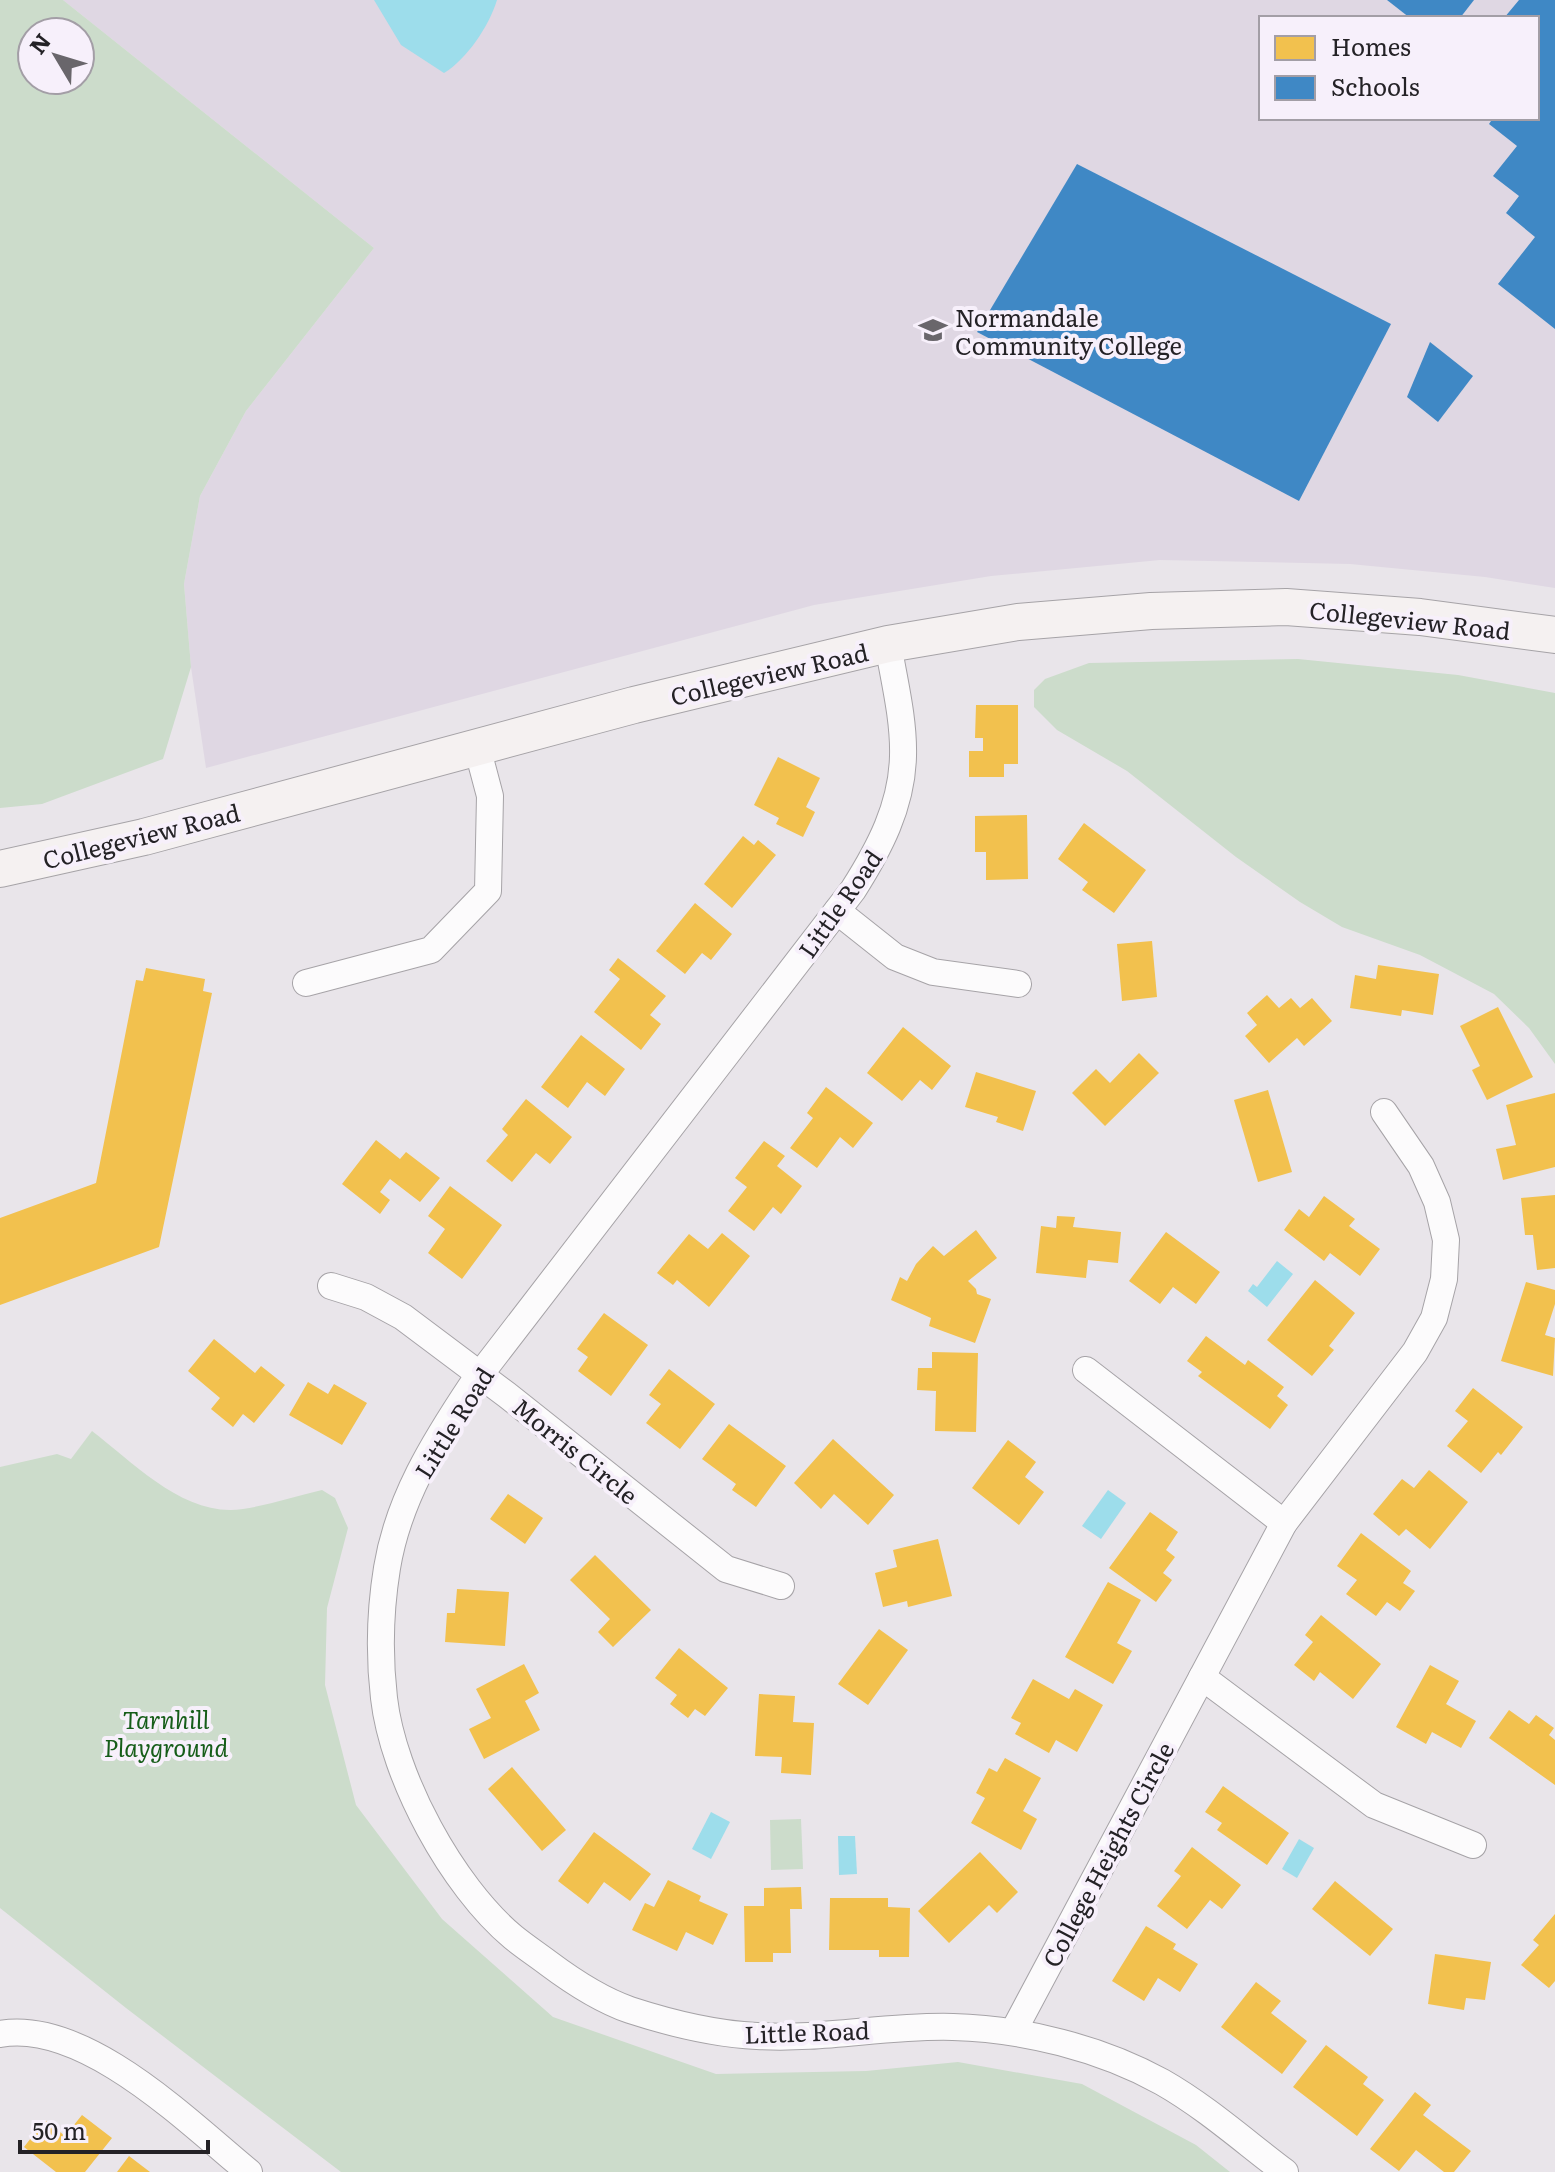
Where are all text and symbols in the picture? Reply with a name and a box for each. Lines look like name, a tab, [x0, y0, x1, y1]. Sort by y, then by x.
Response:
north arrow	[16, 16, 96, 96]
legend	[1259, 16, 1539, 120]
text: N	[20, 25, 58, 60]
text: Homes	[1331, 28, 1411, 63]
text: Schools	[1331, 68, 1420, 103]
place label: Normandale Community College	[955, 299, 1182, 362]
school or university icon: Normandale Community College	[918, 315, 948, 345]
street label: Collegeview Road	[1308, 591, 1513, 647]
street label: Collegeview Road	[667, 633, 872, 713]
street label: Collegeview Road	[39, 794, 243, 876]
street label: Little Road	[789, 841, 889, 964]
street label: Little Road	[405, 1359, 501, 1484]
street label: Morris Circle	[506, 1389, 646, 1511]
park label: Tarnhill Playground	[104, 1701, 229, 1764]
street label: College Heights Circle	[1033, 1735, 1181, 1973]
street label: Little Road	[744, 2011, 871, 2051]
scale bar	[20, 2104, 208, 2154]
text: 50 m	[32, 2112, 86, 2147]

